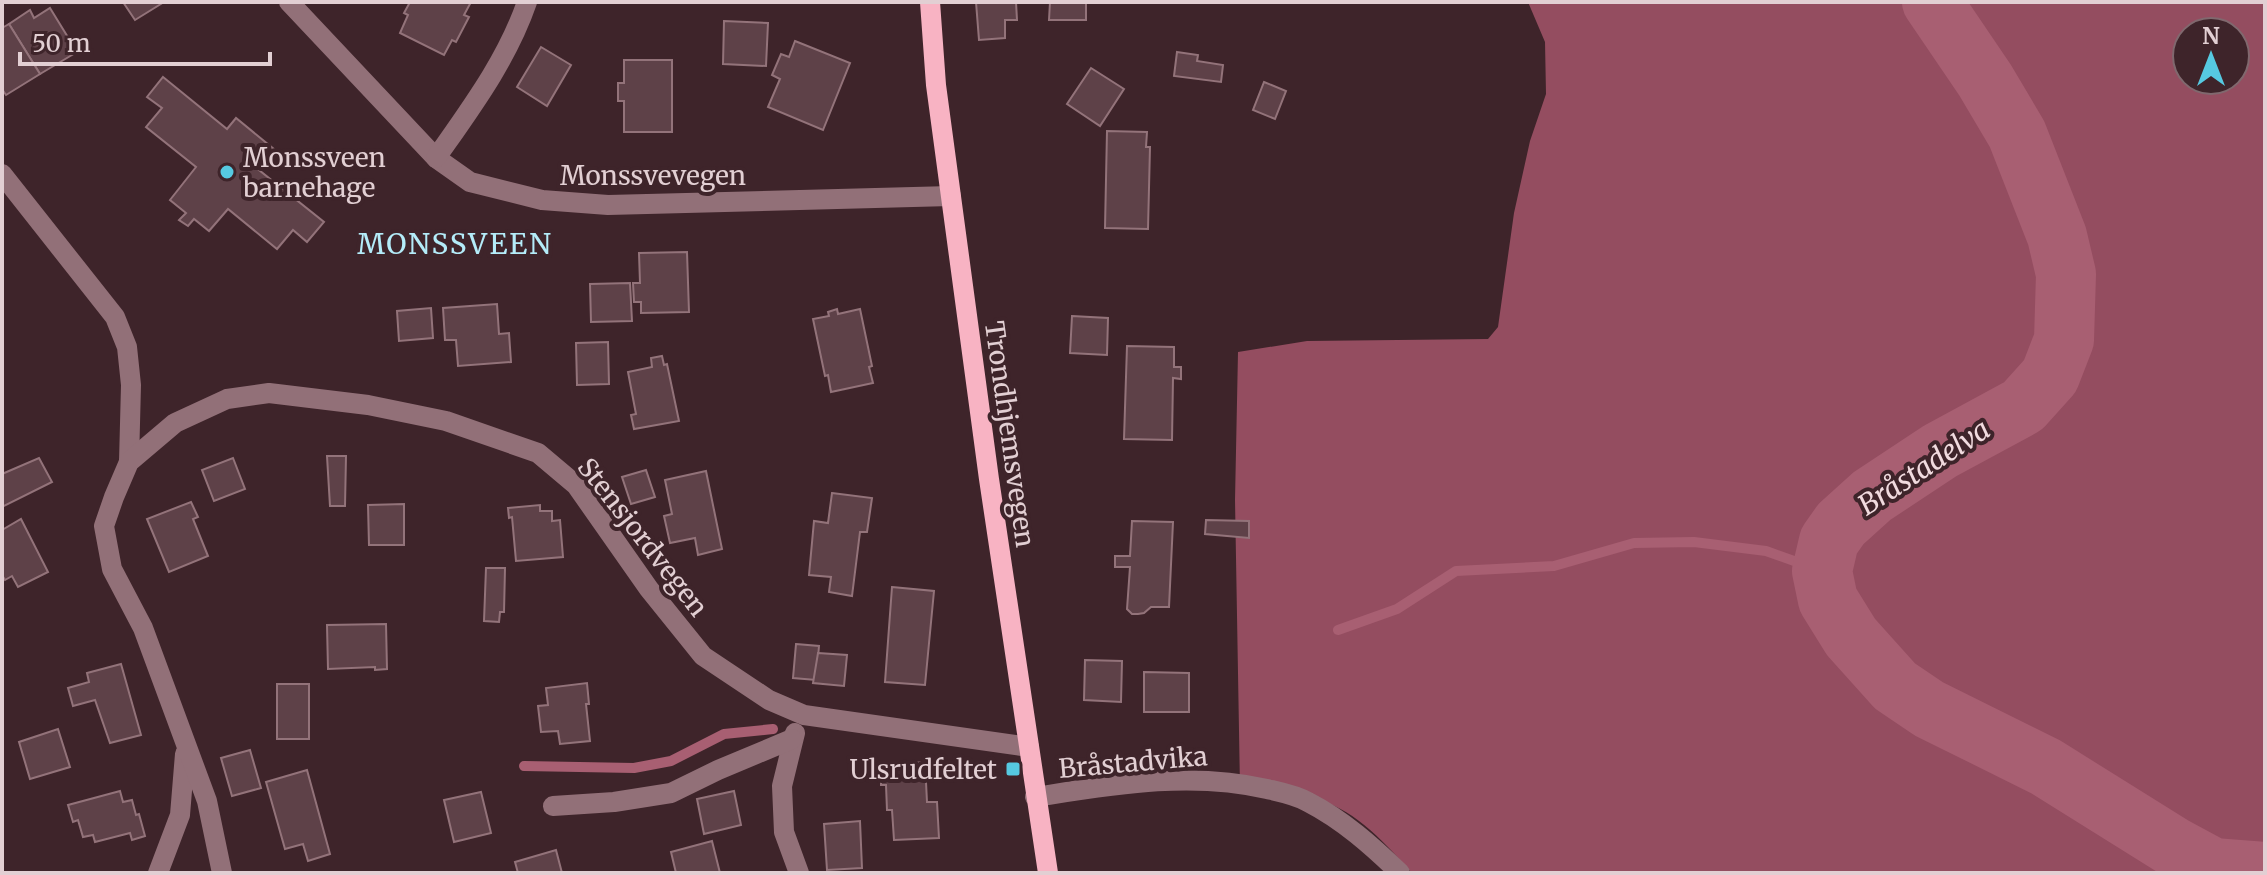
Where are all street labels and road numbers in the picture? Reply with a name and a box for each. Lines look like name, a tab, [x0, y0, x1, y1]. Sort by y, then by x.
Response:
street label: Monssvevegen	[560, 159, 746, 192]
street label: Trondhjemsvegen	[978, 319, 1042, 549]
street label: Stensjordvegen	[571, 451, 715, 623]
street label: Bråstadvika	[1057, 739, 1209, 785]

